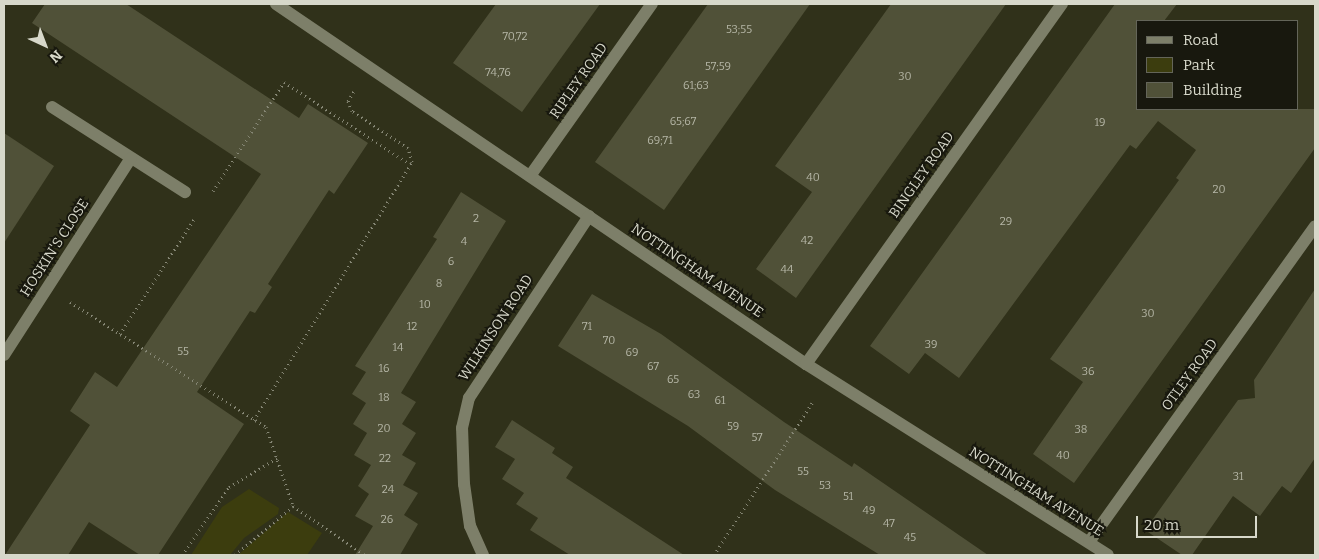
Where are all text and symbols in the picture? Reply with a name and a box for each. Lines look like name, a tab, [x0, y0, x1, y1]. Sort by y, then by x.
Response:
north arrow	[20, 20, 70, 70]
legend	[1136, 20, 1299, 110]
house number: 53;55	[726, 23, 752, 37]
house number: 70,72	[502, 30, 528, 44]
text: Road	[1183, 31, 1218, 49]
street label: RIPLEY ROAD	[547, 40, 611, 122]
text: N	[46, 46, 65, 66]
text: Park	[1183, 56, 1215, 74]
house number: 57;59	[705, 60, 731, 74]
house number: 74,76	[485, 66, 511, 80]
house number: 30	[898, 70, 912, 84]
house number: 61;63	[683, 79, 709, 93]
text: Building	[1183, 81, 1242, 99]
house number: 65;67	[670, 115, 696, 129]
house number: 19	[1095, 116, 1105, 130]
street label: BINGLEY ROAD	[886, 129, 958, 221]
house number: 69;71	[647, 134, 673, 148]
house number: 40	[806, 171, 820, 185]
house number: 20	[1212, 183, 1226, 197]
street label: HOSKIN'S CLOSE	[17, 196, 93, 300]
house number: 2	[473, 212, 479, 226]
house number: 29	[1000, 215, 1012, 229]
street label: NOTTINGHAM AVENUE	[628, 221, 766, 321]
house number: 42	[801, 234, 813, 248]
house number: 4	[461, 235, 467, 249]
house number: 6	[448, 255, 454, 269]
house number: 44	[781, 263, 793, 277]
street label: WILKINSON ROAD	[455, 272, 537, 384]
house number: 8	[436, 277, 442, 291]
house number: 10	[419, 298, 431, 312]
house number: 30	[1141, 307, 1155, 321]
house number: 12	[407, 320, 417, 334]
house number: 71	[582, 320, 592, 334]
house number: 70	[603, 334, 615, 348]
street label: OTLEY ROAD	[1158, 336, 1222, 414]
house number: 39	[925, 338, 937, 352]
house number: 14	[393, 341, 403, 355]
house number: 55	[177, 345, 189, 359]
house number: 69	[626, 346, 638, 360]
house number: 67	[647, 360, 659, 374]
house number: 16	[379, 362, 389, 376]
house number: 36	[1082, 365, 1094, 379]
house number: 65	[667, 373, 679, 387]
house number: 63	[688, 388, 700, 402]
house number: 18	[378, 391, 390, 405]
house number: 61	[715, 394, 725, 408]
house number: 59	[727, 420, 739, 434]
house number: 20	[377, 422, 391, 436]
house number: 38	[1075, 423, 1087, 437]
house number: 57	[751, 431, 763, 445]
street label: NOTTINGHAM AVENUE	[966, 444, 1106, 540]
house number: 40	[1056, 449, 1070, 463]
house number: 22	[379, 452, 391, 466]
house number: 55	[797, 465, 809, 479]
house number: 31	[1233, 470, 1243, 484]
house number: 53	[819, 479, 831, 493]
house number: 24	[382, 483, 394, 497]
house number: 51	[843, 490, 853, 504]
house number: 49	[863, 504, 875, 518]
scale bar	[1139, 506, 1260, 538]
house number: 26	[381, 513, 393, 527]
text: 20 m	[1144, 516, 1179, 534]
house number: 47	[883, 517, 895, 531]
house number: 45	[904, 531, 916, 545]

